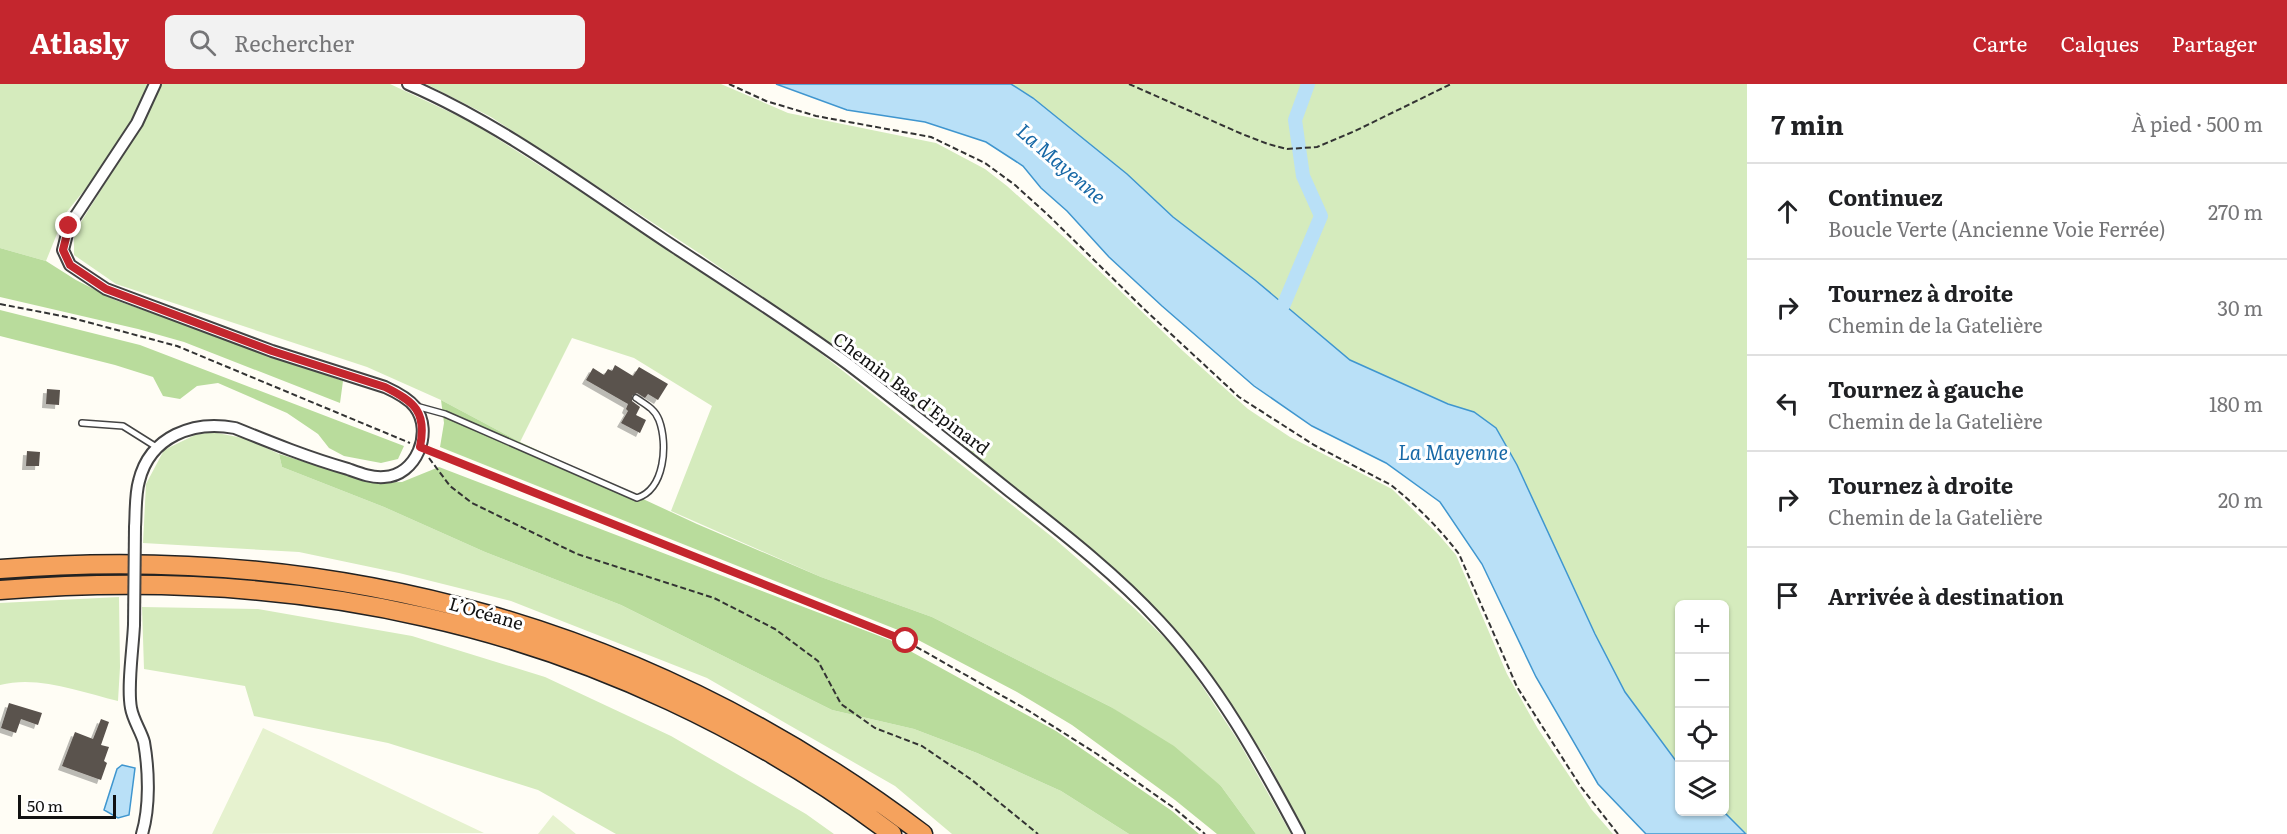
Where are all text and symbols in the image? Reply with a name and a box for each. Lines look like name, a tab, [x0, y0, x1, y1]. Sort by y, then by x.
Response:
search box	[165, 15, 585, 69]
text: Atlasly	[30, 21, 129, 63]
icon: search	[186, 26, 219, 59]
text: Rechercher	[234, 26, 354, 59]
text: Carte	[1973, 27, 2027, 58]
text: Calques	[2060, 27, 2139, 58]
text: Partager	[2172, 27, 2257, 58]
text: 7 min	[1771, 104, 1844, 143]
text: À pied · 500 m	[2131, 108, 2263, 138]
water label: La Mayenne	[1011, 115, 1114, 210]
text: Continuez	[1828, 180, 1943, 213]
icon: ahead	[1771, 195, 1804, 228]
text: 270 m	[2208, 196, 2263, 226]
route end	[55, 212, 81, 238]
text: Boucle Verte (Ancienne Voie Ferrée)	[1828, 213, 2166, 243]
text: Tournez à droite	[1828, 276, 2013, 309]
icon: right	[1771, 291, 1804, 324]
text: 30 m	[2217, 292, 2263, 322]
text: Chemin de la Gatelière	[1828, 309, 2043, 339]
street label: Chemin Bas d'Epinard	[828, 325, 996, 461]
text: Tournez à gauche	[1828, 372, 2024, 405]
icon: left	[1771, 387, 1804, 420]
text: 180 m	[2209, 388, 2263, 418]
text: Chemin de la Gatelière	[1828, 405, 2043, 435]
water label: La Mayenne	[1398, 436, 1508, 466]
text: Tournez à droite	[1828, 468, 2013, 501]
icon: right	[1771, 483, 1804, 516]
text: 20 m	[2218, 484, 2263, 514]
text: Chemin de la Gatelière	[1828, 501, 2043, 531]
icon: arrive	[1771, 579, 1804, 612]
text: Arrivée à destination	[1828, 579, 2064, 612]
street label: L’Océane	[446, 589, 527, 636]
map controls	[1675, 600, 1729, 816]
button: +	[1675, 600, 1729, 654]
route start	[892, 627, 918, 653]
button: −	[1675, 654, 1729, 708]
button: locate	[1675, 708, 1729, 762]
button: layers	[1675, 762, 1729, 816]
scale bar	[18, 792, 116, 820]
text: 50 m	[27, 793, 63, 817]

